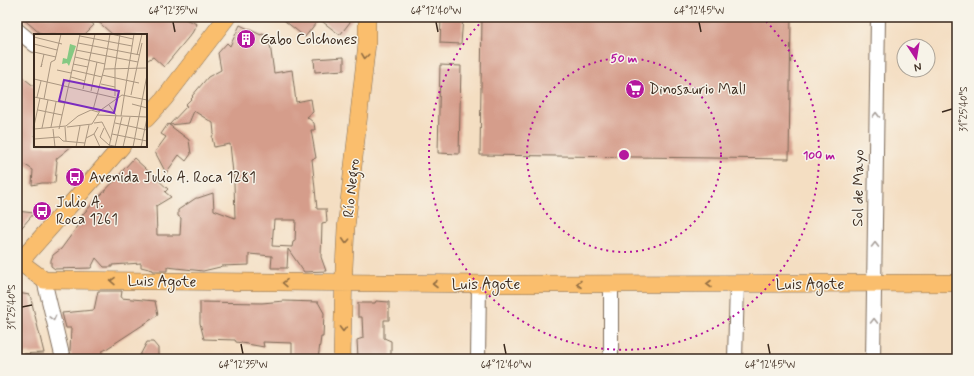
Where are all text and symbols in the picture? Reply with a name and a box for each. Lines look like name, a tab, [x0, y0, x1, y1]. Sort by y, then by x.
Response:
text: 64°12'35"W	[149, 4, 198, 18]
text: 64°12'40"W	[411, 4, 461, 18]
text: 64°12'45"W	[674, 4, 724, 18]
building icon: Gabo Colchones	[235, 28, 257, 50]
place label: Gabo Colchones	[260, 30, 358, 50]
inset map	[34, 34, 147, 147]
north arrow	[896, 38, 936, 78]
text: 50 m	[611, 51, 638, 67]
one-way arrow	[361, 53, 370, 59]
text: N	[913, 59, 923, 74]
supermarket icon: Dinosaurio Mall	[624, 78, 646, 100]
place label: Dinosaurio Mall	[649, 80, 746, 100]
text: 31°25'40"S	[957, 86, 971, 132]
one-way arrow	[872, 112, 881, 118]
centre of rings	[617, 148, 631, 162]
text: 100 m	[803, 148, 836, 164]
street label: Sol de Mayo	[848, 149, 870, 227]
street label: Río Negro	[339, 158, 366, 219]
bus stop icon: Avenida Julio A. Roca 1281	[64, 166, 86, 188]
place label: Avenida Julio A. Roca 1281	[89, 168, 256, 188]
place label: Julio A. Roca 1261	[56, 193, 118, 230]
bus stop icon: Julio A. Roca 1261	[31, 200, 53, 222]
one-way arrow	[341, 238, 350, 244]
one-way arrow	[871, 242, 879, 248]
street label: Luis Agote	[127, 271, 197, 294]
street label: Luis Agote	[452, 275, 521, 296]
street label: Luis Agote	[776, 275, 845, 296]
one-way arrow	[110, 277, 116, 285]
one-way arrow	[282, 279, 288, 287]
one-way arrow	[432, 280, 438, 288]
one-way arrow	[576, 280, 582, 288]
one-way arrow	[706, 280, 712, 288]
text: 31°25'40"S	[5, 284, 19, 330]
one-way arrow	[48, 314, 57, 321]
one-way arrow	[870, 318, 878, 324]
one-way arrow	[339, 326, 347, 332]
text: 64°12'35"W	[219, 358, 268, 372]
text: 64°12'40"W	[481, 358, 531, 372]
text: 64°12'45"W	[745, 358, 795, 372]

